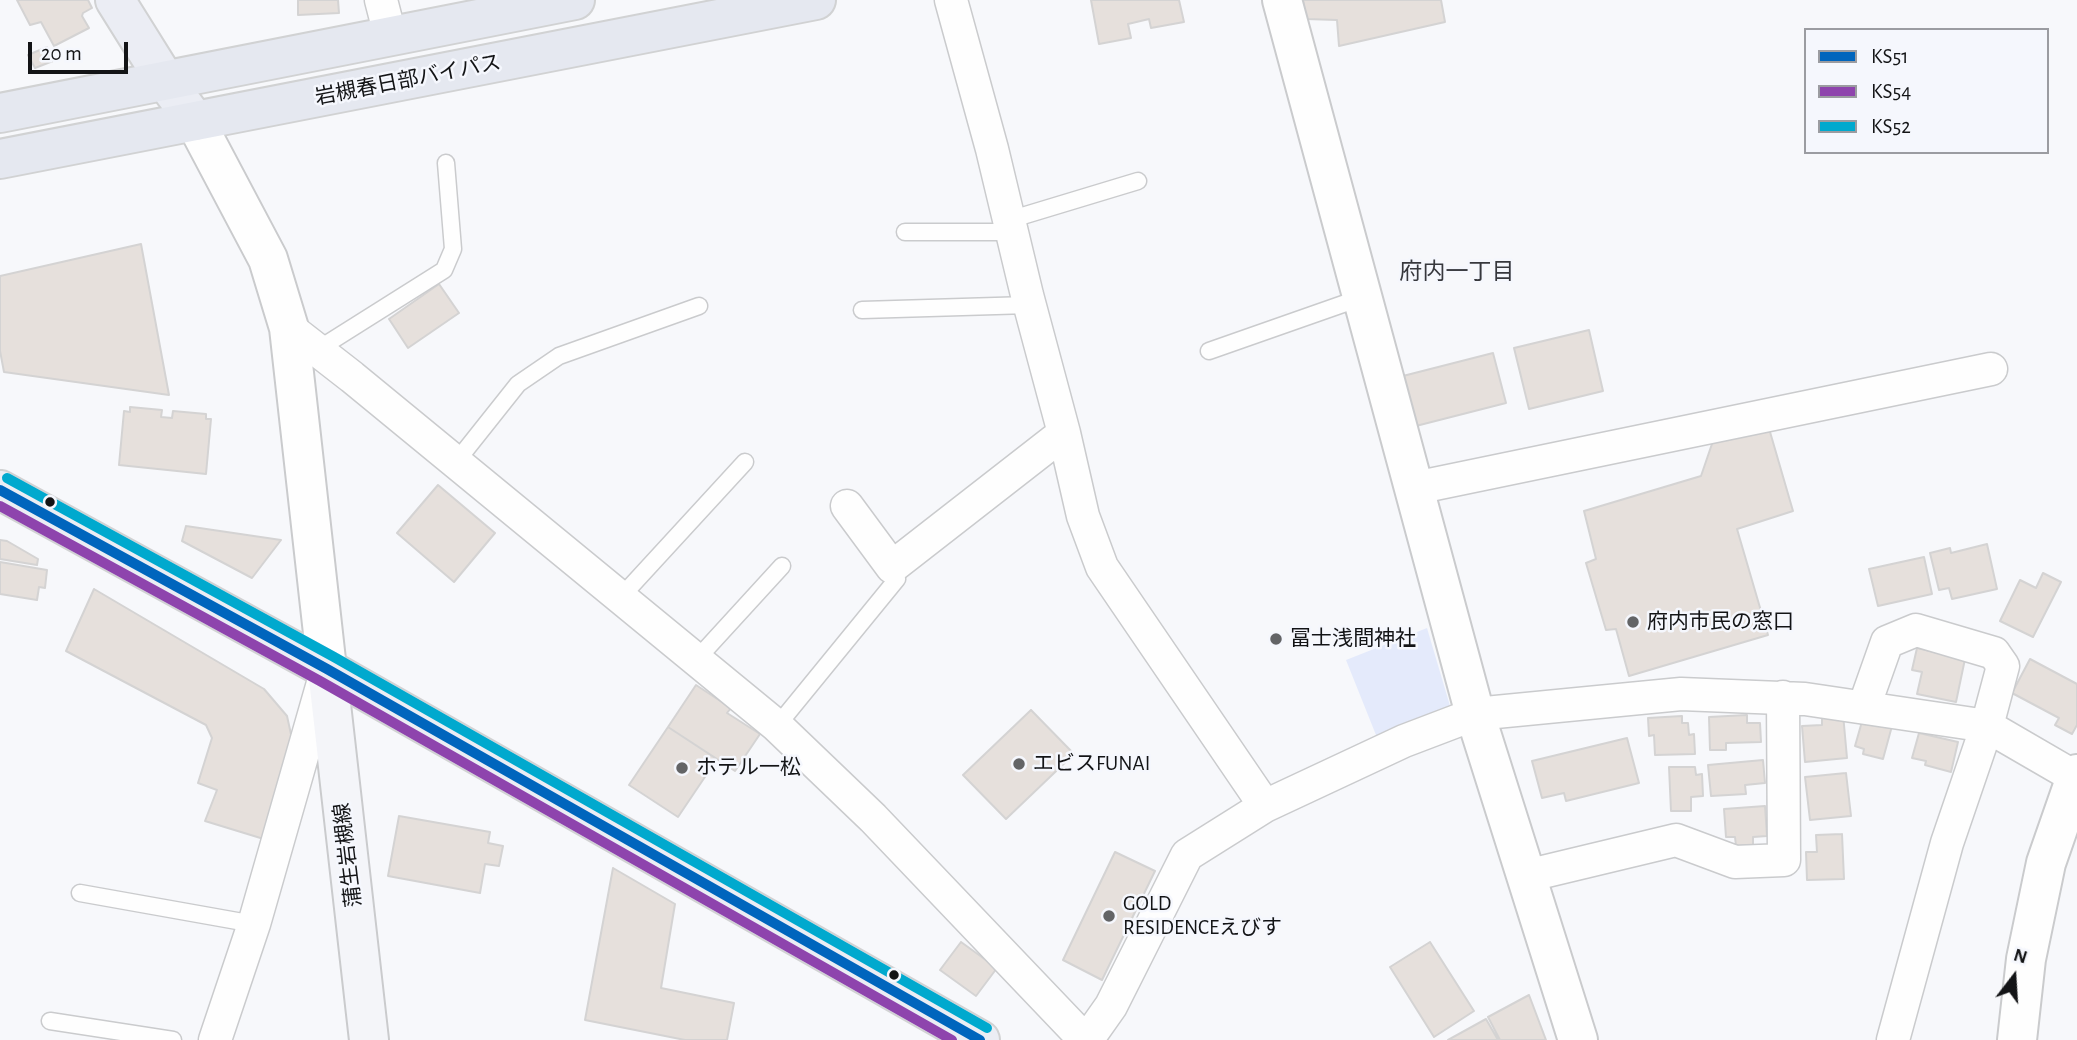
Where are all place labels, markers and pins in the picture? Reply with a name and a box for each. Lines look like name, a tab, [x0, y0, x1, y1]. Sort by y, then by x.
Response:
unlabelled marker	[43, 495, 57, 509]
place label: 府内市民の窓口	[1647, 609, 1794, 635]
marker: 府内市民の窓口	[1625, 614, 1641, 630]
place label: 冨士浅間神社	[1290, 626, 1416, 652]
marker: 冨士浅間神社	[1268, 631, 1284, 647]
place label: エビスFUNAI	[1033, 751, 1150, 777]
place label: ホテル一松	[696, 755, 801, 781]
marker: エビスFUNAI	[1011, 756, 1027, 772]
marker: ホテル一松	[674, 760, 690, 776]
place label: GOLD RESIDENCEえびす	[1123, 891, 1282, 941]
marker: GOLD RESIDENCEえびす	[1101, 908, 1117, 924]
unlabelled marker	[887, 968, 901, 982]

